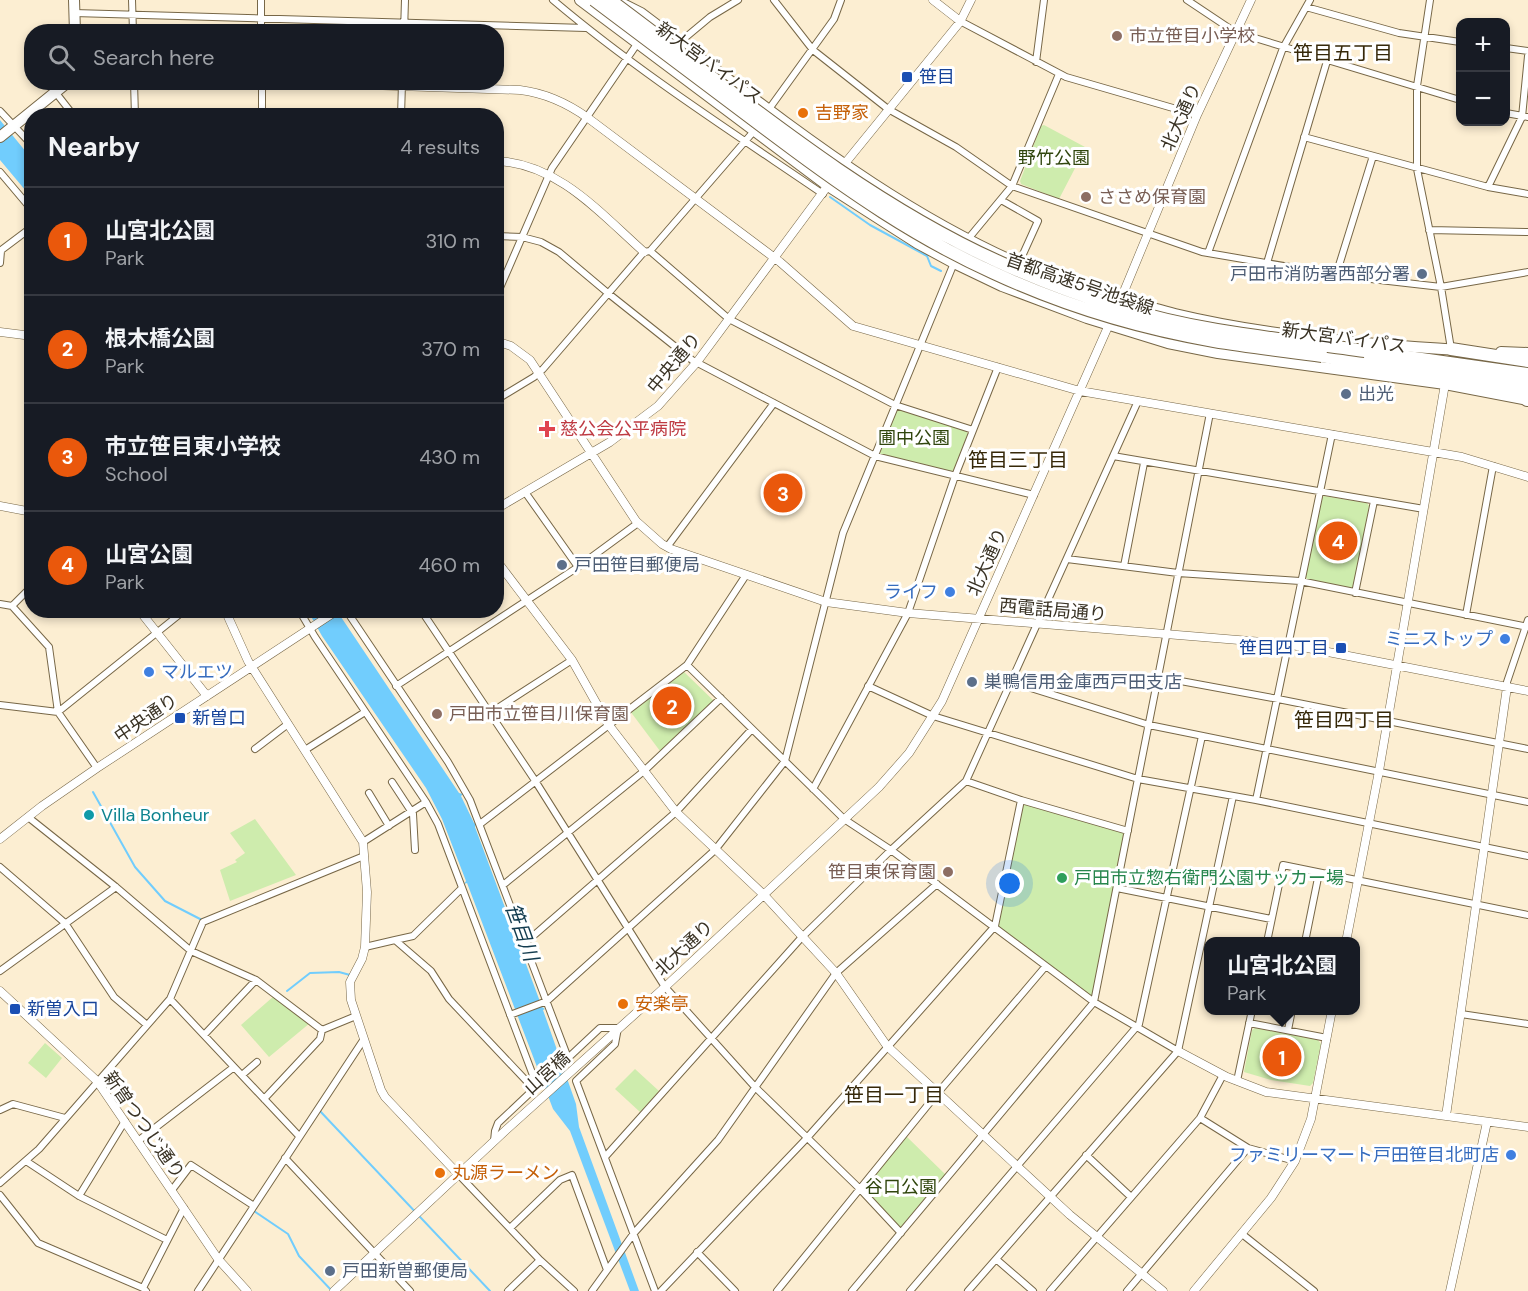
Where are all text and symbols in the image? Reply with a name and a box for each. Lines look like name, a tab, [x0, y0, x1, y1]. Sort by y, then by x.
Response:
street label: 新大宮バイパス	[651, 16, 767, 110]
map controls	[1456, 18, 1510, 126]
button: +	[1456, 18, 1510, 72]
search box	[24, 24, 504, 90]
place label: 市立笹目小学校	[1129, 24, 1255, 48]
marker: 市立笹目小学校	[1110, 29, 1124, 43]
district label: 笹目五丁目	[1293, 40, 1393, 66]
icon: search	[45, 41, 78, 74]
text: Search here	[93, 43, 214, 72]
place label: 笹目	[919, 65, 955, 89]
marker: 笹目	[900, 70, 914, 84]
button: −	[1456, 72, 1510, 126]
street label: 北大通り	[1155, 79, 1207, 155]
place label: 吉野家	[815, 101, 869, 125]
marker: 吉野家	[796, 106, 810, 120]
text: Nearby	[48, 130, 140, 164]
text: 4 results	[400, 134, 480, 160]
park label: 野竹公園	[1018, 146, 1090, 170]
place label: ささめ保育園	[1098, 185, 1206, 209]
marker: ささめ保育園	[1079, 190, 1093, 204]
text: 山宮北公園	[105, 216, 215, 245]
text: 1	[64, 228, 71, 254]
text: 310 m	[425, 228, 480, 254]
text: Park	[105, 245, 145, 271]
street label: 首都高速5号池袋線	[1003, 247, 1157, 321]
place label: 戸田市消防署西部分署	[1230, 262, 1410, 286]
marker: 戸田市消防署西部分署	[1415, 267, 1429, 281]
street label: 新大宮バイパス	[1280, 317, 1408, 359]
text: 根木橋公園	[105, 324, 215, 353]
street label: 中央通り	[642, 328, 706, 398]
text: 2	[62, 336, 73, 362]
text: 370 m	[421, 336, 480, 362]
text: Park	[105, 353, 145, 379]
place label: 出光	[1358, 382, 1394, 406]
marker: 出光	[1339, 387, 1353, 401]
place label: 慈公会公平病院	[560, 417, 686, 441]
marker: 慈公会公平病院	[538, 420, 556, 438]
park label: 圃中公園	[878, 426, 950, 450]
text: 市立笹目東小学校	[105, 432, 281, 461]
text: 3	[61, 444, 74, 470]
text: 430 m	[419, 444, 480, 470]
district label: 笹目三丁目	[968, 447, 1068, 473]
text: School	[105, 461, 168, 487]
pin: 3	[764, 470, 802, 516]
pin: 4	[1318, 518, 1358, 564]
street label: 北大通り	[961, 524, 1013, 600]
text: 山宮公園	[105, 540, 193, 569]
text: 4	[61, 552, 74, 578]
text: 460 m	[418, 552, 480, 578]
place label: 戸田笹目郵便局	[574, 553, 700, 577]
marker: 戸田笹目郵便局	[555, 558, 569, 572]
text: Park	[105, 569, 145, 595]
place label: ライフ	[884, 580, 938, 604]
marker: ライフ	[943, 585, 957, 599]
street label: 西電話局通り	[998, 593, 1108, 627]
place label: ミニストップ	[1385, 627, 1493, 651]
marker: ミニストップ	[1498, 632, 1512, 646]
place label: 笹目四丁目	[1239, 636, 1329, 660]
marker: 笹目四丁目	[1334, 641, 1348, 655]
place label: マルエツ	[161, 660, 233, 684]
marker: マルエツ	[142, 665, 156, 679]
place label: 巣鴨信用金庫西戸田支店	[984, 670, 1182, 694]
marker: 巣鴨信用金庫西戸田支店	[965, 675, 979, 689]
pin: 2	[652, 684, 692, 728]
street label: 中央通り	[109, 688, 183, 748]
place label: 戸田市立笹目川保育園	[449, 702, 629, 726]
place label: 新曽口	[192, 706, 246, 730]
marker: 戸田市立笹目川保育園	[430, 707, 444, 721]
district label: 笹目四丁目	[1294, 707, 1394, 733]
marker: 新曽口	[173, 711, 187, 725]
place label: Villa Bonheur	[101, 803, 210, 827]
marker: Villa Bonheur	[82, 808, 96, 822]
place label: 笹目東保育園	[828, 860, 936, 884]
marker: 笹目東保育園	[941, 865, 955, 879]
place label: 戸田市立惣右衛門公園サッカー場	[1074, 866, 1344, 890]
your location	[995, 869, 1024, 898]
marker: 戸田市立惣右衛門公園サッカー場	[1055, 871, 1069, 885]
water label: 笹目川	[500, 899, 545, 967]
street label: 北大通り	[649, 915, 719, 981]
popup	[1204, 937, 1360, 1015]
text: 山宮北公園	[1227, 951, 1337, 980]
text: Park	[1227, 980, 1266, 1006]
place label: 安楽亭	[635, 992, 689, 1016]
place label: 新曽入口	[27, 997, 99, 1021]
marker: 安楽亭	[616, 997, 630, 1011]
marker: 新曽入口	[8, 1002, 22, 1016]
pin: 1	[1262, 1034, 1302, 1080]
street label: 山宮橋	[519, 1046, 575, 1100]
street label: 新曽つつじ通り	[98, 1067, 190, 1183]
district label: 笹目一丁目	[844, 1082, 944, 1108]
place label: ファミリーマート戸田笹目北町店	[1229, 1143, 1499, 1167]
marker: ファミリーマート戸田笹目北町店	[1504, 1148, 1518, 1162]
place label: 丸源ラーメン	[452, 1161, 559, 1185]
marker: 丸源ラーメン	[433, 1166, 447, 1180]
park label: 谷口公園	[865, 1175, 937, 1199]
place label: 戸田新曽郵便局	[342, 1259, 468, 1283]
marker: 戸田新曽郵便局	[323, 1264, 337, 1278]

